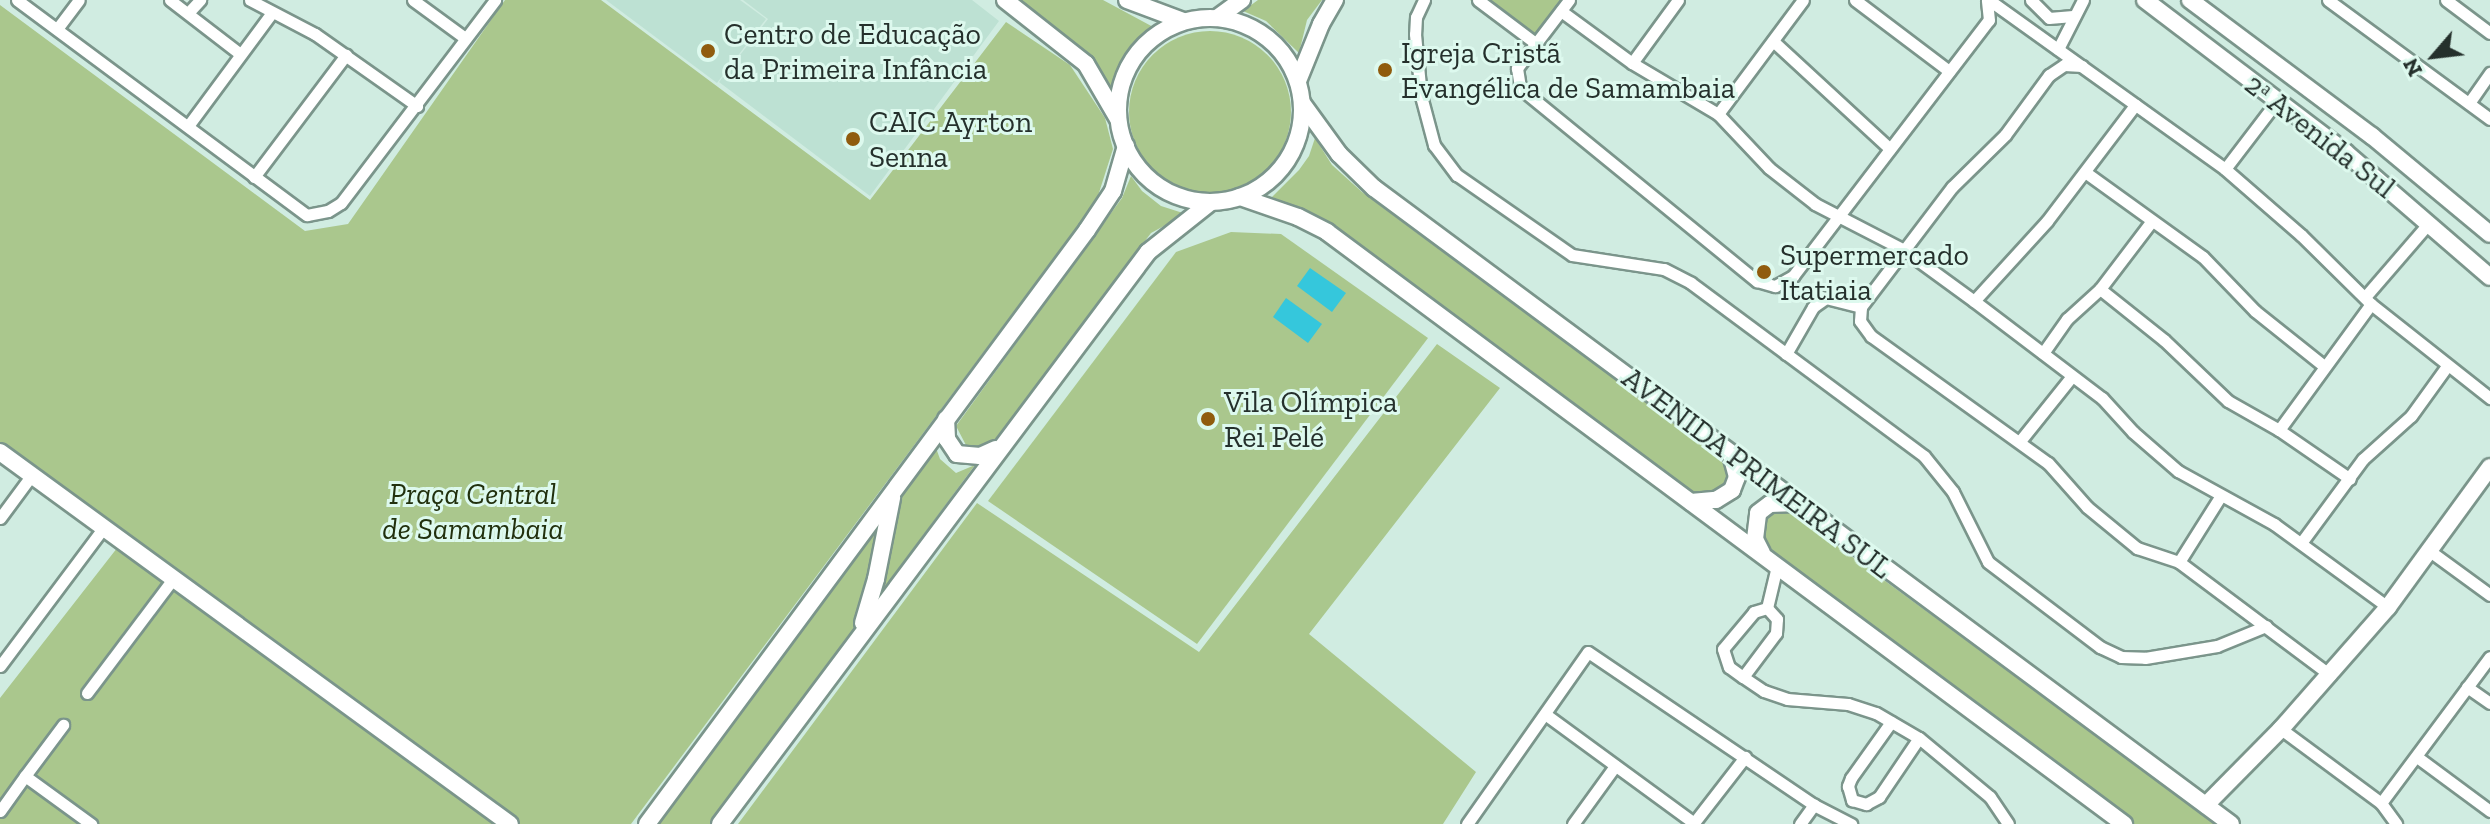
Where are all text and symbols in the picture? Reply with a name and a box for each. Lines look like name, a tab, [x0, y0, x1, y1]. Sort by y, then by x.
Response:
place label: Centro de Educação da Primeira Infância	[724, 16, 987, 86]
north arrow	[2394, 16, 2474, 96]
place label: Igreja Cristã Evangélica de Samambaia	[1401, 35, 1735, 106]
marker: Centro de Educação da Primeira Infância	[699, 42, 717, 60]
text: N	[2397, 54, 2428, 81]
marker: Igreja Cristã Evangélica de Samambaia	[1376, 61, 1394, 79]
street label: 2ᵃ Avenida Sul	[2237, 66, 2403, 206]
place label: CAIC Ayrton Senna	[869, 104, 1033, 174]
marker: CAIC Ayrton Senna	[844, 130, 862, 148]
place label: Supermercado Itatiaia	[1780, 237, 1969, 308]
marker: Supermercado Itatiaia	[1755, 263, 1773, 281]
street label: AVENIDA PRIMEIRA SUL	[1614, 359, 1900, 587]
place label: Vila Olímpica Rei Pelé	[1224, 384, 1398, 454]
marker: Vila Olímpica Rei Pelé	[1199, 410, 1217, 428]
park label: Praça Central de Samambaia	[382, 476, 564, 546]

